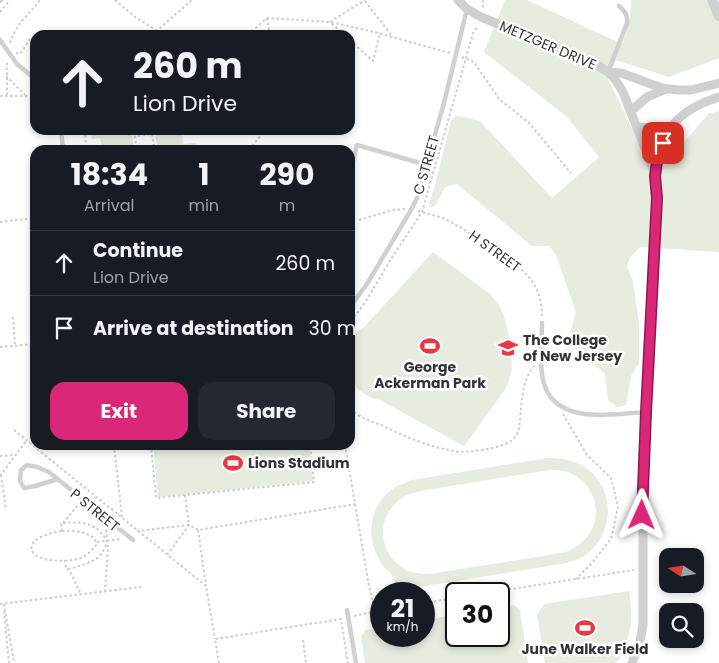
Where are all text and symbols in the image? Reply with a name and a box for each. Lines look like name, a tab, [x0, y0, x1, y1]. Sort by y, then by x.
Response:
street label: METZGER DRIVE	[497, 16, 599, 74]
text: 260 m	[133, 41, 243, 90]
icon: ahead	[50, 50, 115, 115]
text: Lion Drive	[133, 88, 237, 119]
pin	[642, 122, 684, 164]
icon: arrive	[649, 129, 677, 157]
street label: C STREET	[408, 133, 444, 197]
text: 18:34	[70, 153, 148, 196]
text: 1	[198, 153, 209, 196]
text: 290	[259, 153, 315, 196]
text: Arrival	[84, 194, 134, 217]
text: min	[188, 194, 219, 217]
text: m	[279, 194, 295, 217]
street label: H STREET	[465, 225, 525, 277]
text: Continue	[93, 237, 183, 264]
icon: ahead	[50, 249, 78, 277]
text: 260 m	[275, 250, 335, 277]
text: Lion Drive	[93, 266, 169, 289]
icon: arrive	[50, 314, 78, 342]
text: Arrive at destination	[93, 315, 294, 342]
text: 30 m	[309, 315, 356, 342]
place label: The College of New Jersey	[523, 330, 622, 366]
sports icon: George Ackerman Park	[419, 335, 441, 357]
school or university icon: The College of New Jersey	[497, 337, 519, 359]
place label: George Ackerman Park	[374, 357, 486, 393]
button: Exit	[50, 382, 188, 440]
button: Share	[198, 382, 335, 440]
sports icon: Lions Stadium	[222, 452, 244, 474]
place label: Lions Stadium	[248, 453, 350, 473]
street label: P STREET	[66, 484, 124, 536]
position arrow	[615, 488, 667, 540]
north arrow	[659, 548, 704, 592]
map controls	[659, 548, 704, 648]
speed limit sign: 30	[445, 582, 510, 647]
text: 21	[391, 591, 414, 626]
button: search	[659, 603, 704, 648]
sports icon: June Walker Field	[574, 617, 596, 639]
text: km/h	[387, 618, 418, 635]
place label: June Walker Field	[521, 639, 649, 659]

